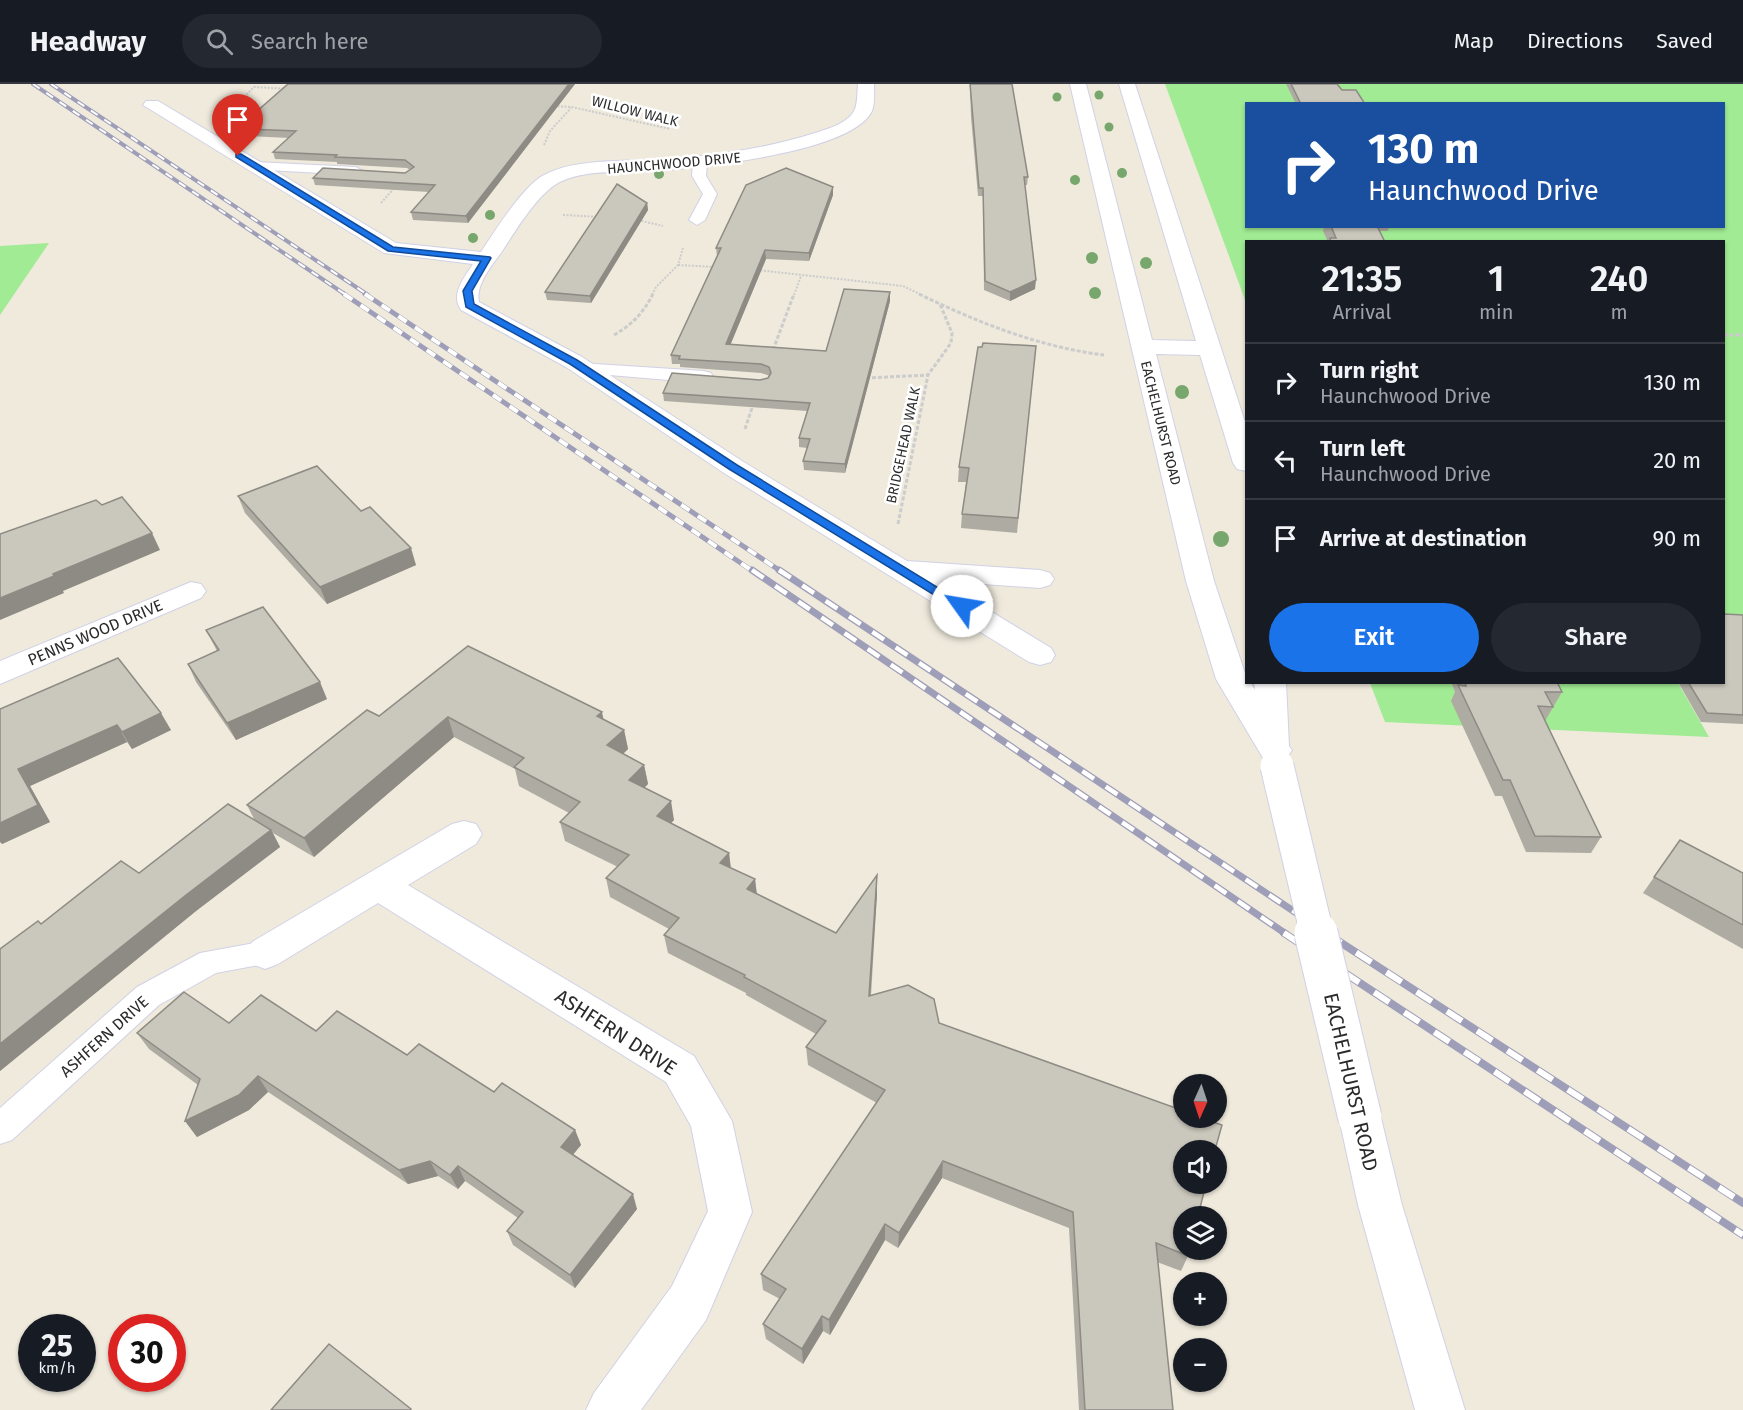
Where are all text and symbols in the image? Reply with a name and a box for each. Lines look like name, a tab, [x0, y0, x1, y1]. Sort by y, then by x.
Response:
search box	[182, 14, 602, 68]
text: Headway	[30, 25, 146, 58]
icon: search	[203, 25, 236, 58]
text: Search here	[251, 28, 369, 55]
text: Map	[1454, 28, 1494, 54]
text: Directions	[1527, 28, 1623, 54]
text: Saved	[1656, 28, 1713, 54]
street label: WILLOW WALK	[590, 92, 681, 131]
pin	[212, 94, 263, 156]
icon: arrive	[221, 103, 254, 136]
text: 130 m	[1368, 124, 1479, 174]
icon: right	[1269, 126, 1347, 204]
street label: HAUNCHWOOD DRIVE	[606, 149, 742, 178]
text: Haunchwood Drive	[1368, 175, 1599, 207]
text: 21:35	[1322, 257, 1402, 301]
text: 1	[1488, 257, 1504, 301]
text: 240	[1590, 257, 1648, 301]
text: Arrival	[1333, 300, 1391, 324]
text: min	[1479, 300, 1513, 324]
text: m	[1611, 300, 1628, 324]
text: Turn right	[1320, 357, 1419, 384]
street label: EACHELHURST ROAD	[1137, 359, 1184, 487]
icon: right	[1269, 366, 1302, 399]
text: 130 m	[1644, 369, 1701, 396]
street label: BRIDGEHEAD WALK	[883, 384, 924, 505]
text: Haunchwood Drive	[1320, 384, 1491, 408]
text: Turn left	[1320, 435, 1405, 462]
icon: left	[1269, 444, 1302, 477]
text: 20 m	[1653, 447, 1701, 474]
text: Haunchwood Drive	[1320, 462, 1491, 486]
icon: arrive	[1269, 522, 1302, 555]
text: Arrive at destination	[1320, 525, 1527, 552]
text: 90 m	[1652, 525, 1701, 552]
position arrow	[930, 574, 994, 638]
street label: PENNS WOOD DRIVE	[25, 595, 166, 669]
button: Exit	[1269, 603, 1479, 672]
button: Share	[1491, 603, 1701, 672]
street label: ASHFERN DRIVE	[551, 984, 681, 1080]
street label: EACHELHURST ROAD	[1319, 991, 1383, 1173]
street label: ASHFERN DRIVE	[56, 992, 152, 1081]
north arrow	[1173, 1074, 1227, 1128]
map controls	[1173, 1074, 1227, 1392]
button: sound	[1173, 1140, 1227, 1194]
button: layers	[1173, 1206, 1227, 1260]
button: +	[1173, 1272, 1227, 1326]
speed limit sign: 30	[108, 1314, 186, 1392]
text: 25	[41, 1328, 73, 1364]
button: −	[1173, 1338, 1227, 1392]
text: km/h	[38, 1359, 76, 1377]

